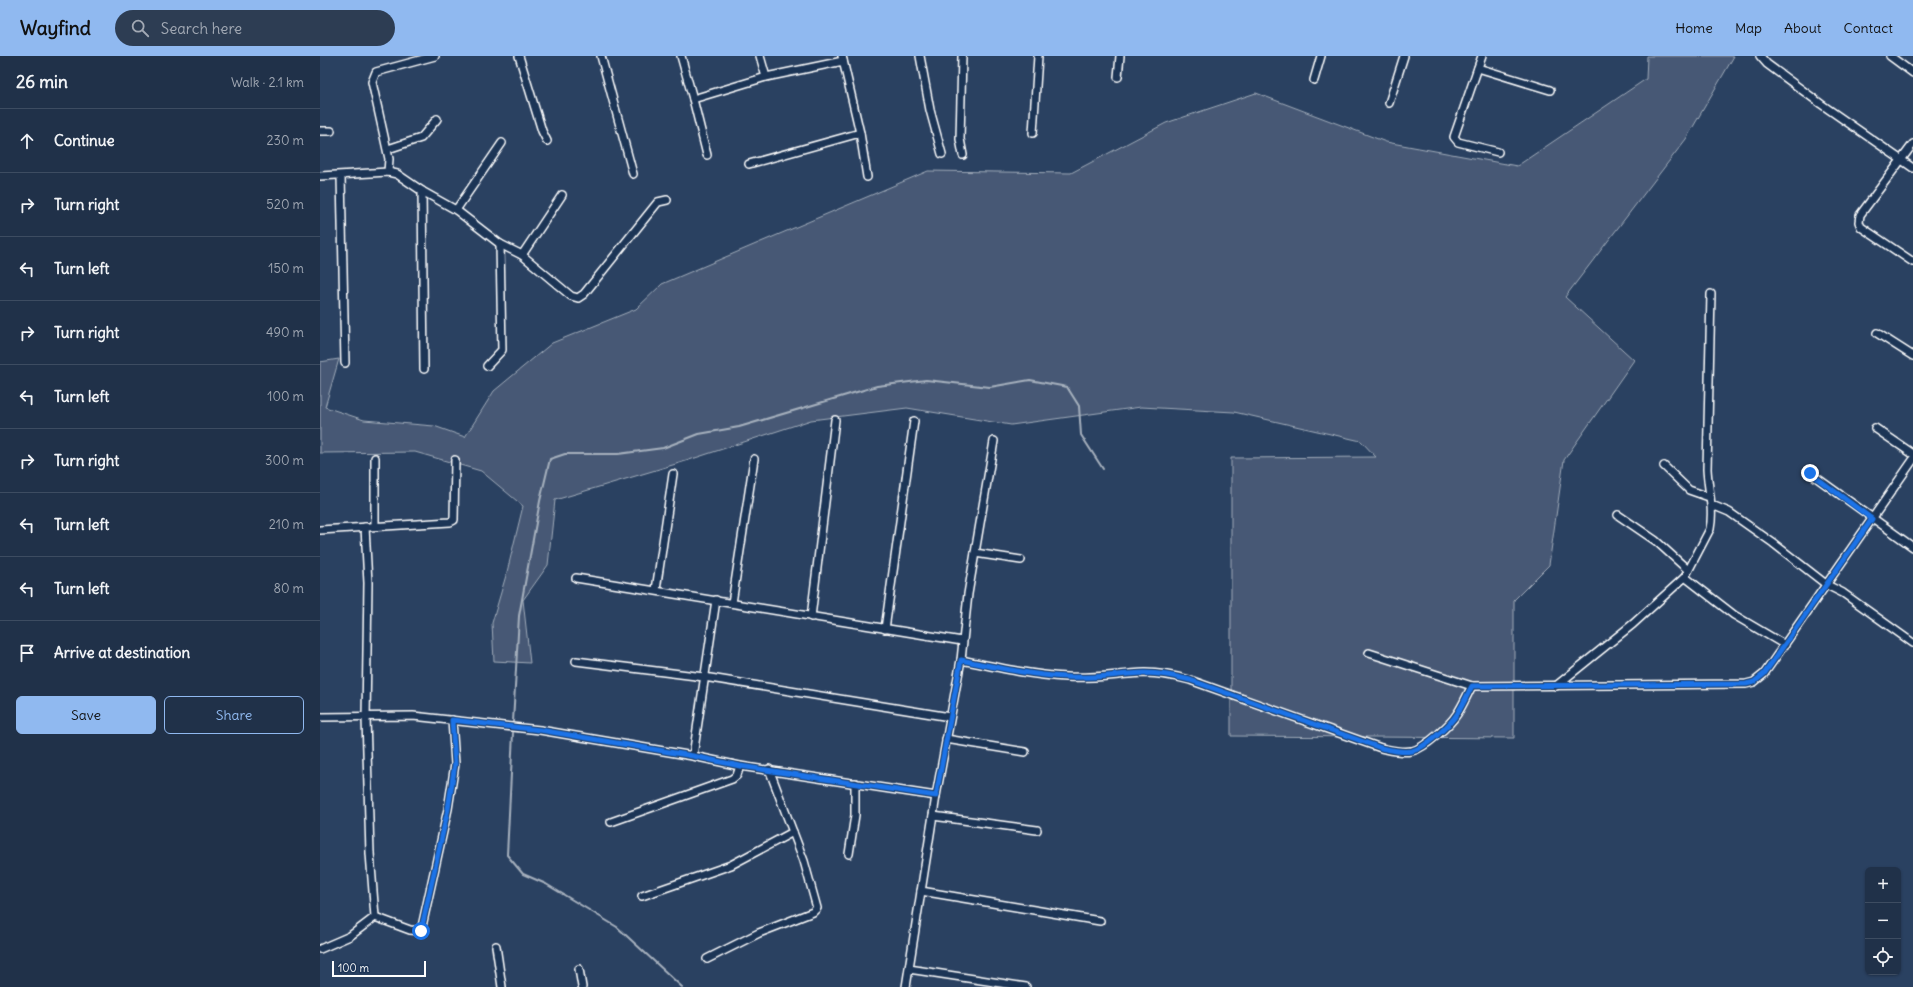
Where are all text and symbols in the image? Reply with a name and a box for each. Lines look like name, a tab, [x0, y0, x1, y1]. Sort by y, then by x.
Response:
search box	[115, 10, 395, 46]
text: Wayfind	[20, 16, 91, 40]
icon: search	[129, 17, 151, 39]
text: Search here	[161, 19, 242, 38]
text: Home	[1675, 19, 1713, 37]
text: Map	[1735, 19, 1762, 37]
text: About	[1784, 19, 1822, 37]
text: Contact	[1844, 19, 1893, 37]
text: 26 min	[16, 71, 68, 93]
text: Walk · 2.1 km	[231, 74, 304, 91]
icon: ahead	[16, 130, 38, 152]
text: Continue	[54, 131, 115, 150]
text: 230 m	[266, 132, 304, 149]
icon: right	[16, 194, 38, 216]
text: Turn right	[54, 195, 119, 214]
text: 520 m	[266, 196, 304, 213]
icon: left	[16, 258, 38, 280]
text: Turn left	[54, 259, 109, 278]
text: 150 m	[268, 260, 304, 277]
icon: right	[16, 322, 38, 344]
text: Turn right	[54, 323, 119, 342]
text: 490 m	[266, 324, 304, 341]
icon: left	[16, 386, 38, 408]
text: Turn left	[54, 387, 109, 406]
text: 100 m	[267, 388, 304, 405]
icon: right	[16, 450, 38, 472]
text: Turn right	[54, 451, 119, 470]
text: 300 m	[265, 452, 304, 469]
route end	[1801, 464, 1819, 482]
icon: left	[16, 514, 38, 536]
text: Turn left	[54, 515, 109, 534]
text: 210 m	[269, 516, 304, 533]
icon: left	[16, 578, 38, 600]
text: Turn left	[54, 579, 109, 598]
text: 80 m	[273, 580, 304, 597]
icon: arrive	[16, 642, 38, 664]
text: Arrive at destination	[54, 643, 190, 662]
button: Save	[16, 696, 156, 734]
button: Share	[164, 696, 304, 734]
map controls	[1865, 867, 1901, 975]
button: +	[1865, 867, 1901, 903]
button: −	[1865, 903, 1901, 939]
route start	[412, 922, 430, 940]
button: locate	[1865, 939, 1901, 975]
scale bar	[332, 959, 426, 978]
text: 100 m	[338, 961, 369, 975]

